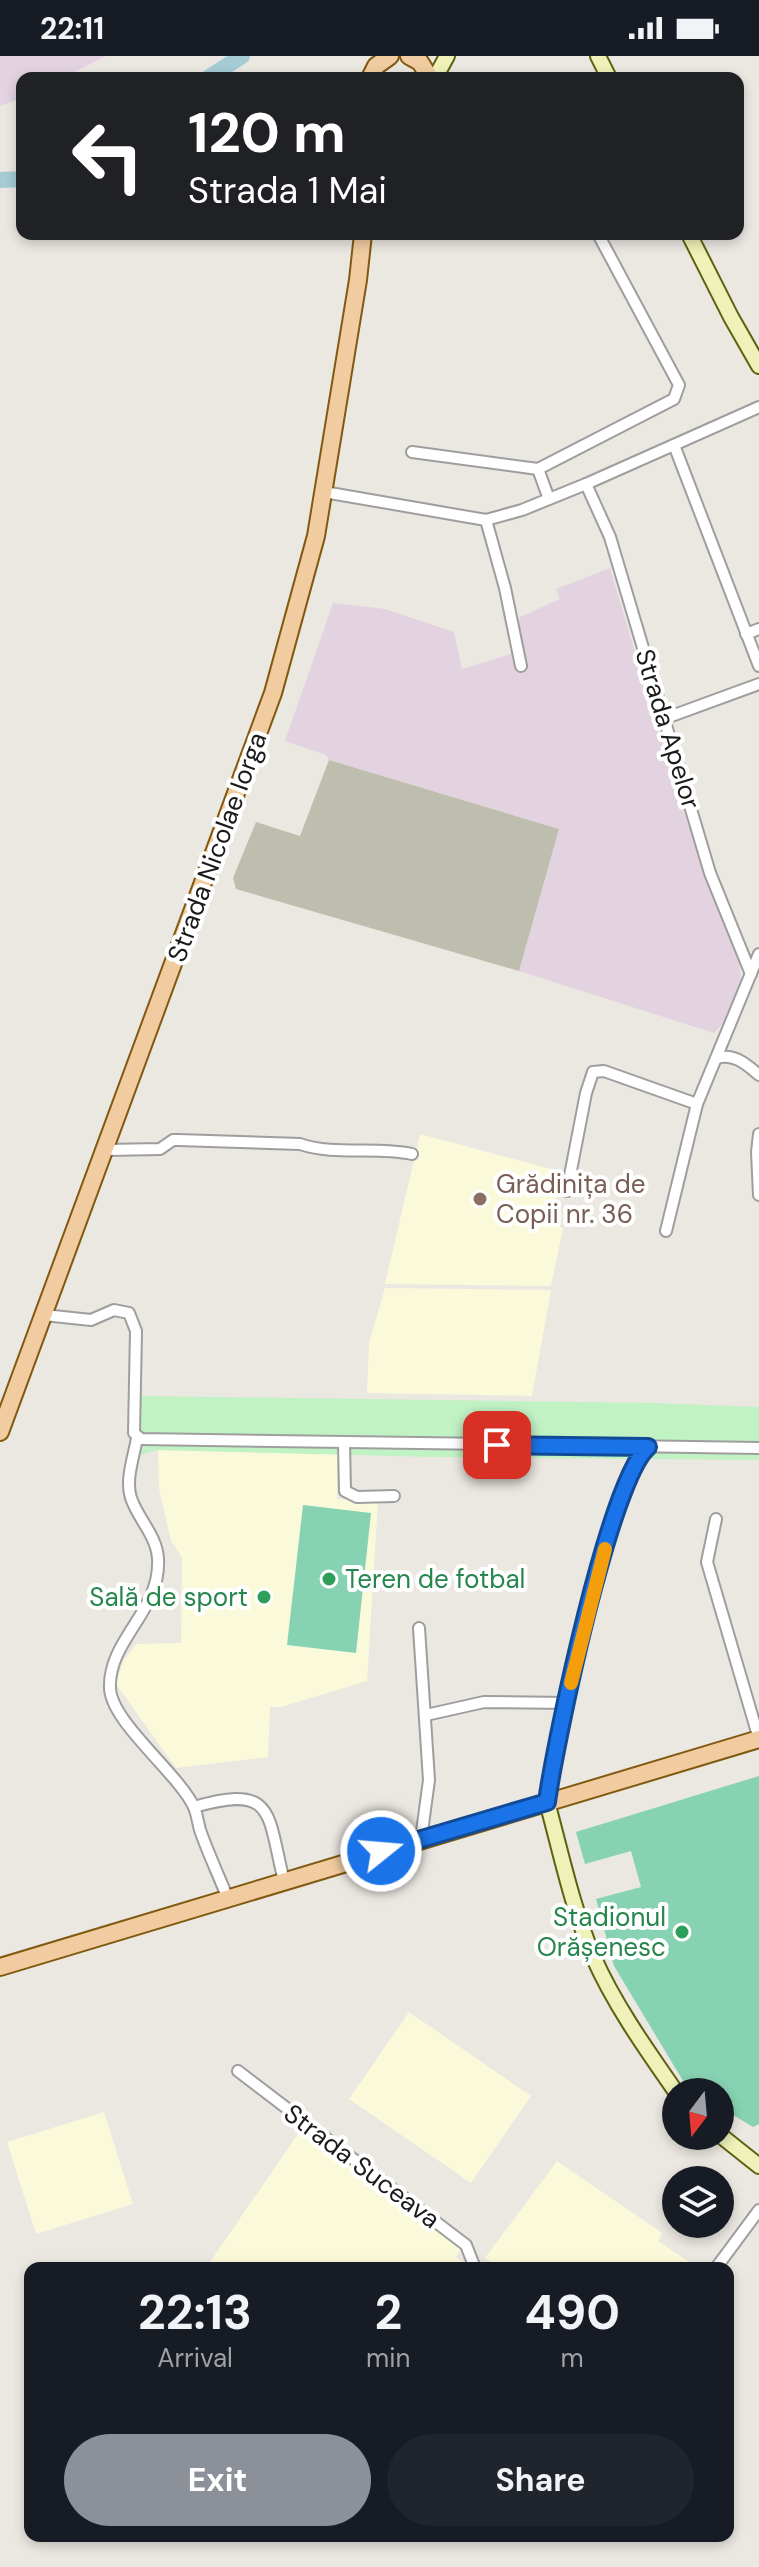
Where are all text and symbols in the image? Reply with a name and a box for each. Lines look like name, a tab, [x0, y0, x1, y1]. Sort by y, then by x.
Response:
text: 22:11	[40, 9, 104, 48]
text: 120 m	[188, 96, 346, 169]
icon: left	[56, 104, 160, 208]
text: Strada 1 Mai	[188, 167, 387, 214]
street label: Strada Apelor	[628, 645, 708, 813]
street label: Strada Nicolae Iorga	[160, 727, 274, 967]
place label: Grădinița de Copii nr. 36	[496, 1167, 646, 1231]
marker: Grădinița de Copii nr. 36	[471, 1190, 489, 1208]
pin	[463, 1411, 531, 1479]
icon: arrive	[475, 1423, 519, 1467]
place label: Teren de fotbal	[345, 1562, 525, 1596]
marker: Teren de fotbal	[320, 1570, 338, 1588]
place label: Sală de sport	[89, 1580, 248, 1614]
marker: Sală de sport	[255, 1588, 273, 1606]
position arrow	[339, 1809, 423, 1893]
place label: Stadionul Orășenesc	[537, 1900, 666, 1964]
marker: Stadionul Orășenesc	[673, 1923, 691, 1941]
north arrow	[662, 2078, 734, 2150]
map controls	[662, 2078, 734, 2238]
street label: Strada Suceava	[277, 2096, 447, 2236]
button: layers	[662, 2166, 734, 2238]
text: 22:13	[138, 2281, 252, 2344]
text: 2	[374, 2281, 402, 2344]
text: 490	[524, 2281, 620, 2344]
text: Arrival	[157, 2341, 233, 2375]
text: min	[366, 2341, 410, 2375]
text: m	[561, 2341, 584, 2375]
button: Exit	[64, 2434, 371, 2526]
button: Share	[387, 2434, 694, 2526]

